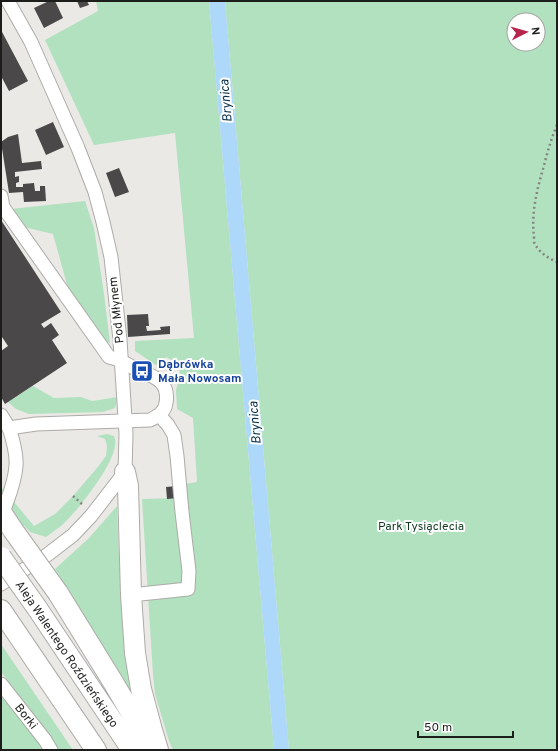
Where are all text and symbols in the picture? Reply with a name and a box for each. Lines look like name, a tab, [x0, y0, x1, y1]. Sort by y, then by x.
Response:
north arrow	[506, 12, 546, 52]
text: N	[528, 26, 542, 36]
water label: Brynica	[217, 78, 237, 123]
street label: Pod Młynem	[106, 276, 128, 344]
place label: Dąbrówka Mała Nowosam	[158, 357, 242, 387]
bus stop icon: Dąbrówka Mała Nowosam	[129, 358, 155, 384]
water label: Brynica	[246, 400, 266, 445]
park label: Park Tysiąclecia	[378, 519, 464, 535]
street label: Aleja Walentego Roździeńskiego	[11, 578, 122, 731]
street label: Borki	[10, 701, 41, 733]
scale bar	[418, 713, 513, 739]
text: 50 m	[424, 720, 452, 736]

